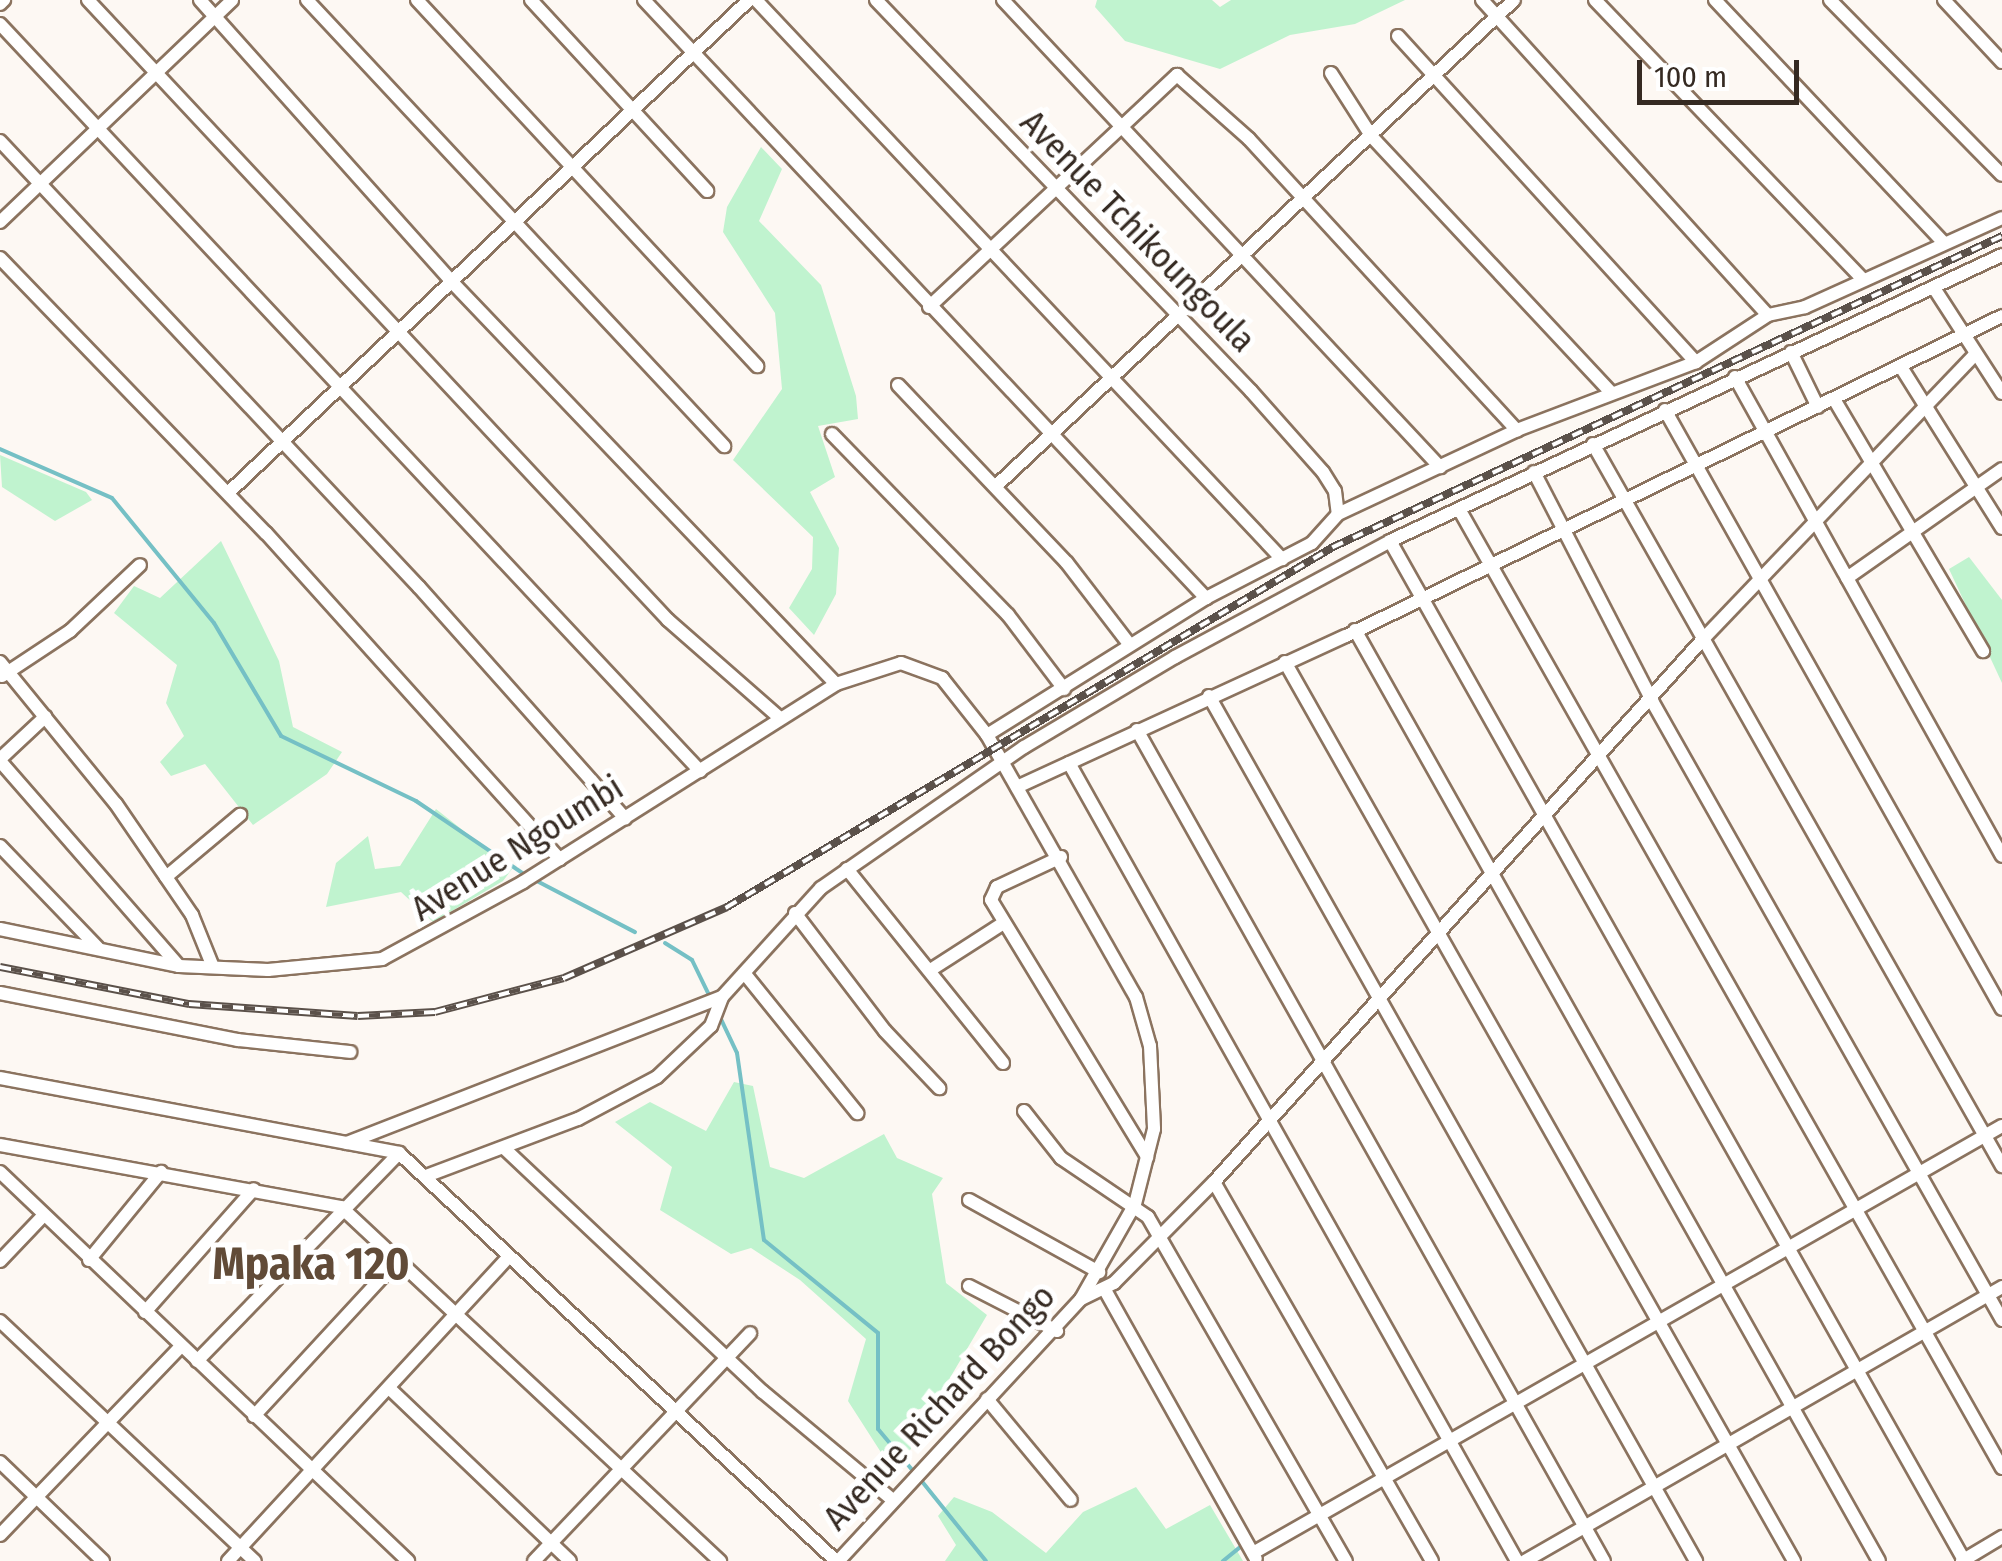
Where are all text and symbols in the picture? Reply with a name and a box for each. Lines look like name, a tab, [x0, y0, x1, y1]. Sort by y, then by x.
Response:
scale bar	[1642, 40, 1804, 102]
text: 100 m	[1654, 59, 1727, 95]
street label: Avenue Tchikoungoula	[1012, 101, 1264, 361]
street label: Avenue Ngoumbi	[403, 766, 631, 930]
district label: Mpaka 120	[212, 1238, 410, 1292]
street label: Avenue Richard Bongo	[814, 1276, 1064, 1538]

